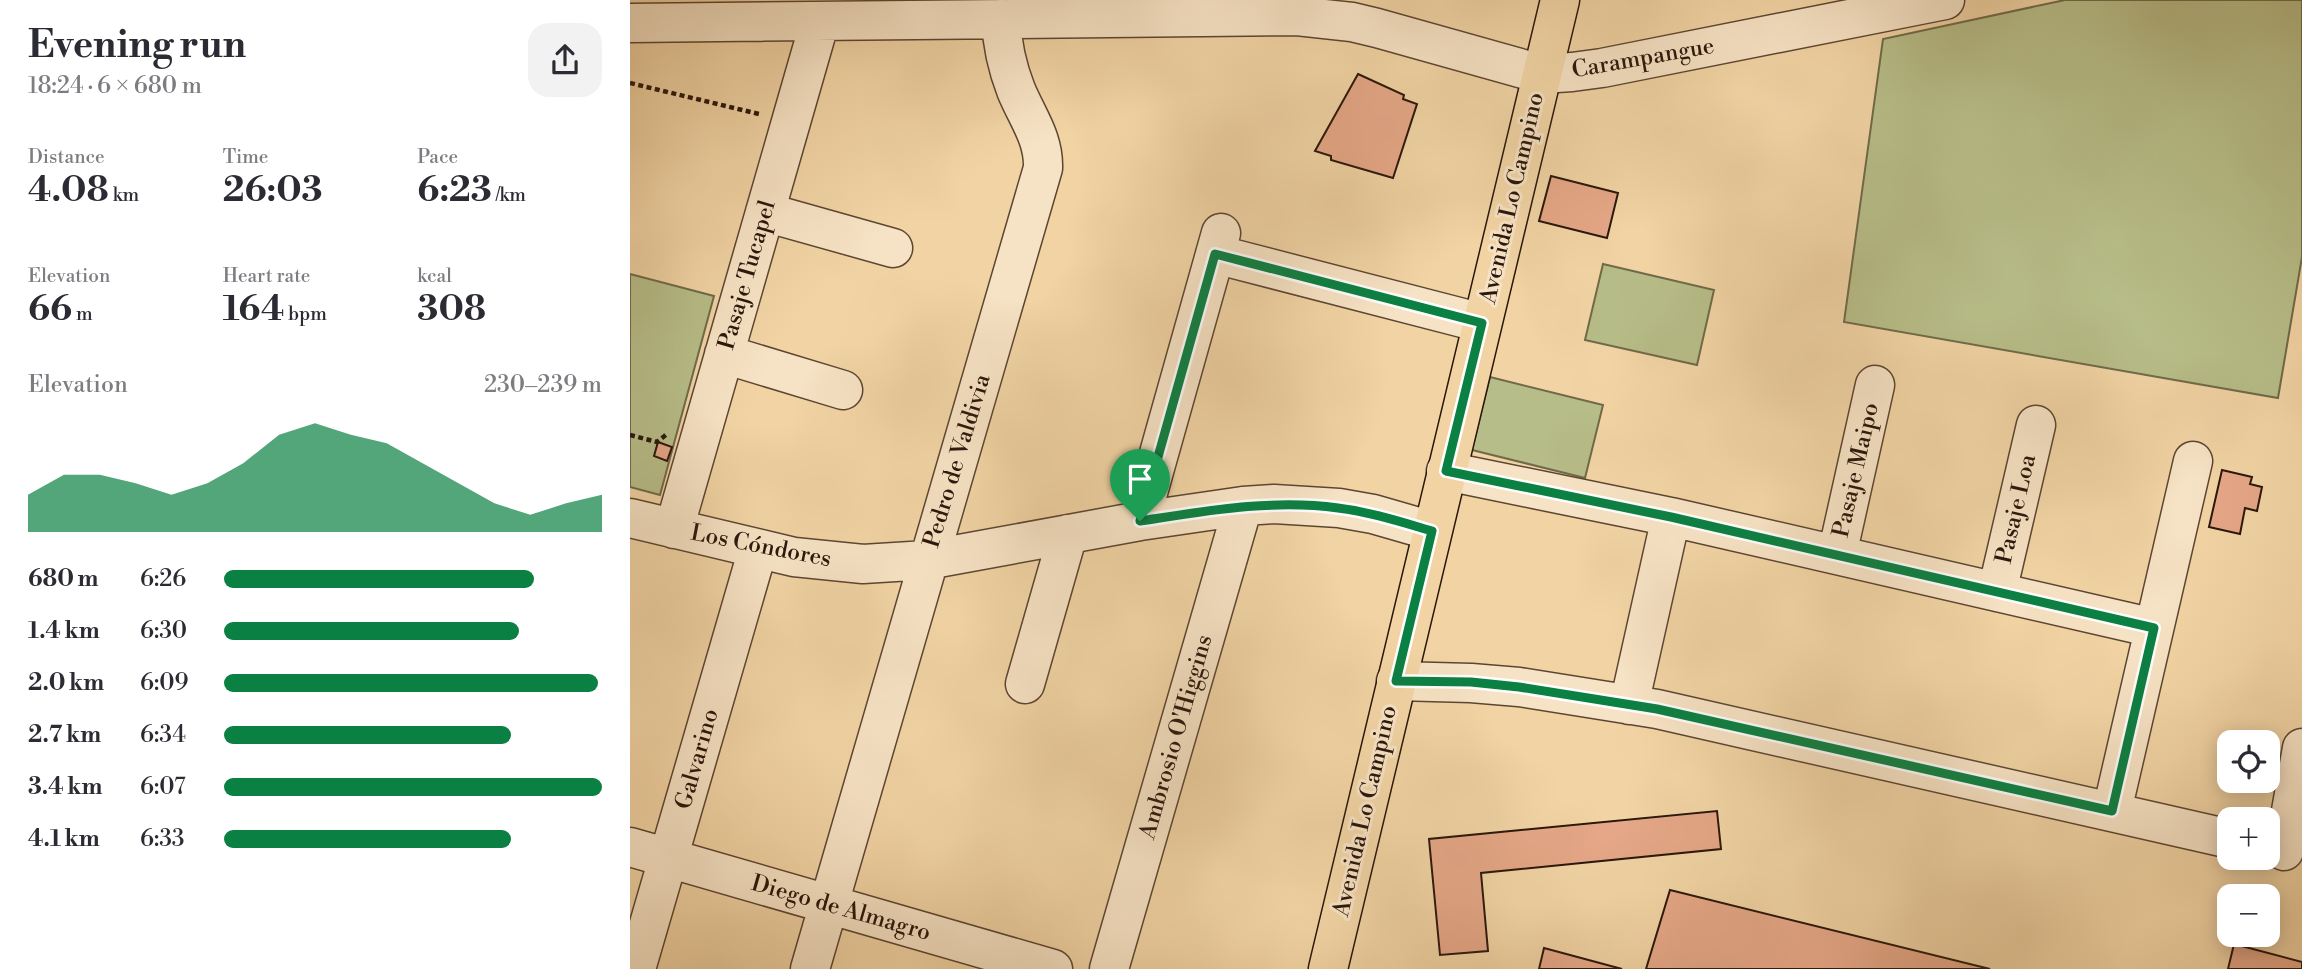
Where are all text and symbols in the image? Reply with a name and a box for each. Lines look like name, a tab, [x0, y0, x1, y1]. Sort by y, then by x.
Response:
text: Evening run	[28, 22, 246, 69]
button: share	[528, 23, 602, 97]
street label: Carampangue	[1570, 32, 1716, 84]
text: 18:24 · 6 × 680 m	[28, 72, 202, 100]
street label: Avenida Lo Campino	[1474, 90, 1550, 307]
text: Distance	[28, 145, 105, 169]
text: Time	[223, 145, 268, 169]
text: Pace	[417, 145, 458, 169]
text: 4.08	[28, 169, 109, 212]
text: 26:03	[223, 169, 323, 212]
text: 6:23	[417, 169, 492, 212]
text: km	[109, 183, 139, 207]
text: /km	[492, 183, 526, 207]
street label: Pasaje Tucapel	[712, 197, 782, 353]
text: Elevation	[28, 264, 110, 288]
text: Heart rate	[223, 264, 310, 288]
text: kcal	[417, 264, 452, 288]
text: 66	[28, 288, 72, 331]
text: 164	[223, 288, 284, 331]
text: 308	[417, 288, 486, 331]
text: m	[72, 302, 93, 326]
text: bpm	[284, 302, 327, 326]
text: Elevation	[28, 371, 128, 399]
text: 230–239 m	[484, 371, 602, 399]
street label: Pedro de Valdivia	[917, 371, 997, 551]
street label: Pasaje Maipo	[1827, 400, 1885, 540]
pin	[1110, 449, 1170, 521]
street label: Pasaje Loa	[1990, 451, 2042, 566]
icon: arrive	[1121, 460, 1159, 498]
street label: Los Cóndores	[688, 519, 834, 573]
text: 680 m	[28, 565, 98, 593]
text: 6:26	[140, 565, 186, 593]
text: 1.4 km	[28, 617, 100, 645]
text: 6:30	[140, 617, 187, 645]
street label: Ambrosio O'Higgins	[1133, 632, 1219, 843]
text: 2.0 km	[28, 669, 104, 697]
text: 6:09	[140, 669, 188, 697]
street label: Avenida Lo Campino	[1327, 703, 1403, 920]
street label: Galvarino	[669, 706, 725, 812]
text: 2.7 km	[28, 721, 101, 749]
text: 6:34	[140, 721, 186, 749]
map controls	[2217, 730, 2280, 947]
button: locate	[2217, 730, 2280, 793]
text: 3.4 km	[28, 773, 102, 801]
text: 6:07	[140, 773, 186, 801]
button: +	[2217, 807, 2280, 870]
text: 4.1 km	[28, 825, 100, 853]
text: 6:33	[140, 825, 185, 853]
street label: Diego de Almagro	[748, 869, 934, 947]
button: −	[2217, 884, 2280, 947]

